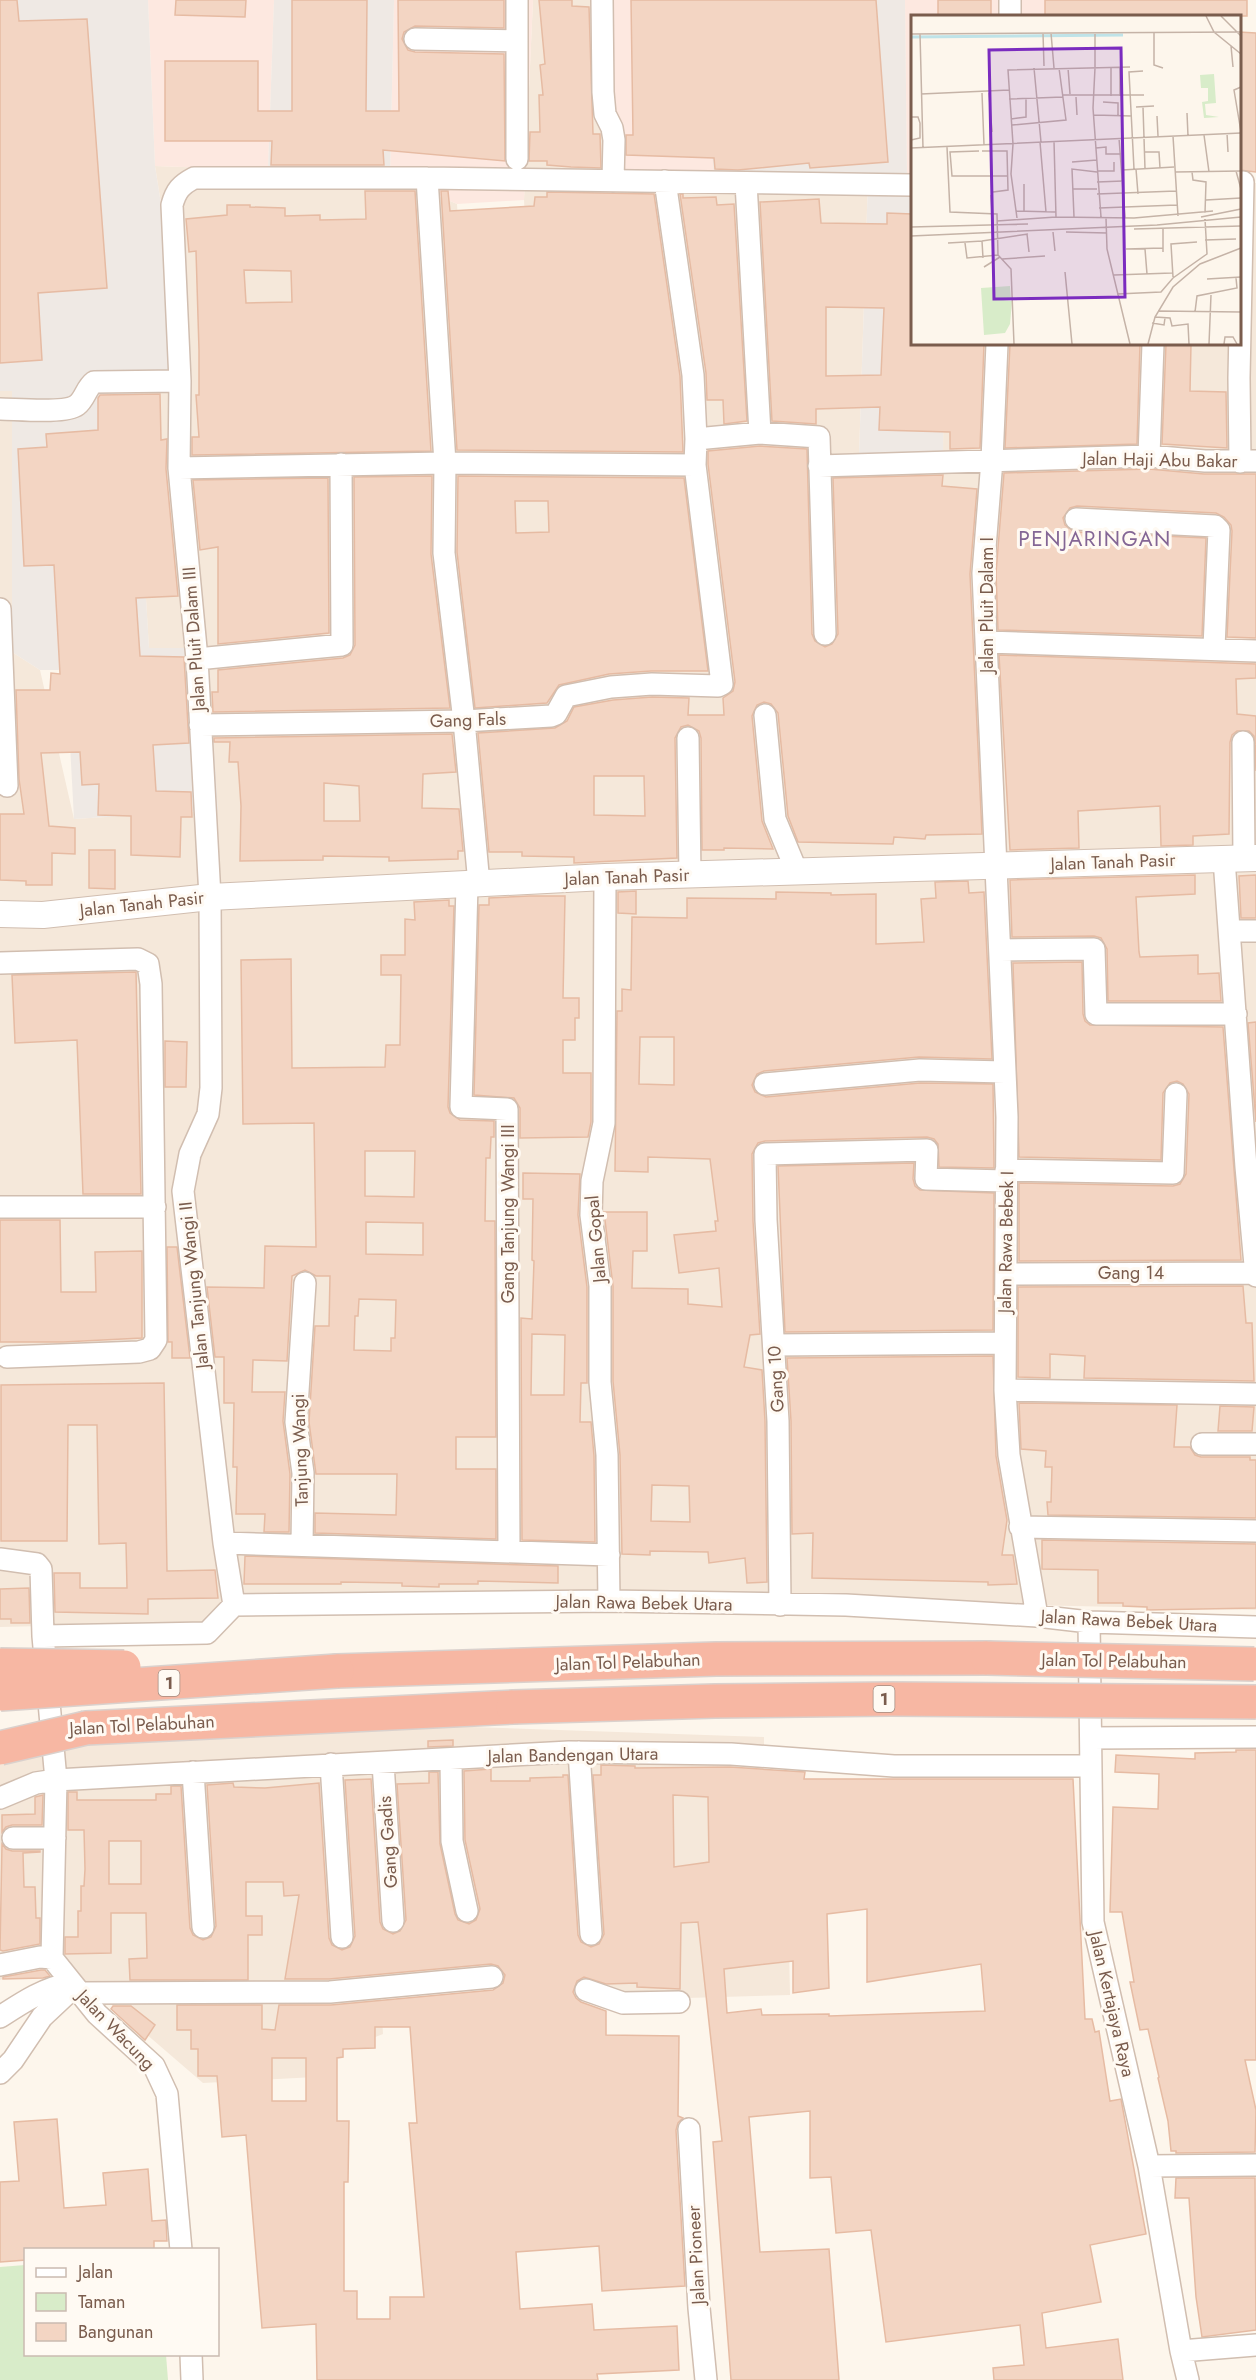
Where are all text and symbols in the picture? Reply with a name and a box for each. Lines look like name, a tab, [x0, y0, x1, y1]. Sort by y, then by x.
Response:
inset map	[911, 15, 1241, 345]
street label: Jalan Haji Abu Bakar	[1080, 446, 1239, 474]
district label: PENJARINGAN	[1018, 524, 1172, 554]
street label: Jalan Pluit Dalam I	[974, 537, 1000, 675]
street label: Jalan Pluit Dalam III	[176, 566, 212, 714]
street label: Gang Fals	[429, 706, 507, 734]
street label: Jalan Tanah Pasir	[1048, 847, 1177, 877]
street label: Jalan Tanah Pasir	[562, 862, 691, 892]
street label: Jalan Tanah Pasir	[77, 884, 206, 924]
street label: Gang Tanjung Wangi III	[495, 1124, 521, 1304]
street label: Jalan Rawa Bebek I	[992, 1171, 1020, 1315]
street label: Jalan Gopal	[579, 1194, 613, 1286]
street label: Jalan Tanjung Wangi II	[172, 1200, 216, 1372]
street label: Gang 14	[1098, 1260, 1164, 1286]
street label: Gang 10	[761, 1345, 791, 1413]
street label: Tanjung Wangi	[285, 1393, 315, 1507]
street label: Jalan Rawa Bebek Utara	[553, 1588, 733, 1618]
street label: Jalan Rawa Bebek Utara	[1038, 1603, 1218, 1639]
street label: Jalan Tol Pelabuhan	[553, 1646, 701, 1678]
street label: Jalan Tol Pelabuhan	[1039, 1647, 1187, 1675]
road number: 1	[158, 1670, 180, 1696]
road number: 1	[874, 1686, 894, 1712]
street label: Jalan Tol Pelabuhan	[67, 1708, 215, 1742]
street label: Jalan Bandengan Utara	[485, 1741, 659, 1770]
street label: Gang Gadis	[372, 1795, 404, 1889]
street label: Jalan Kertajaya Raya	[1082, 1927, 1141, 2079]
street label: Jalan Wacung	[69, 1982, 161, 2076]
street label: Jalan Pioneer	[680, 2204, 712, 2307]
legend	[24, 2248, 219, 2356]
text: Jalan	[76, 2259, 113, 2285]
text: Taman	[78, 2289, 125, 2315]
text: Bangunan	[78, 2319, 153, 2345]

